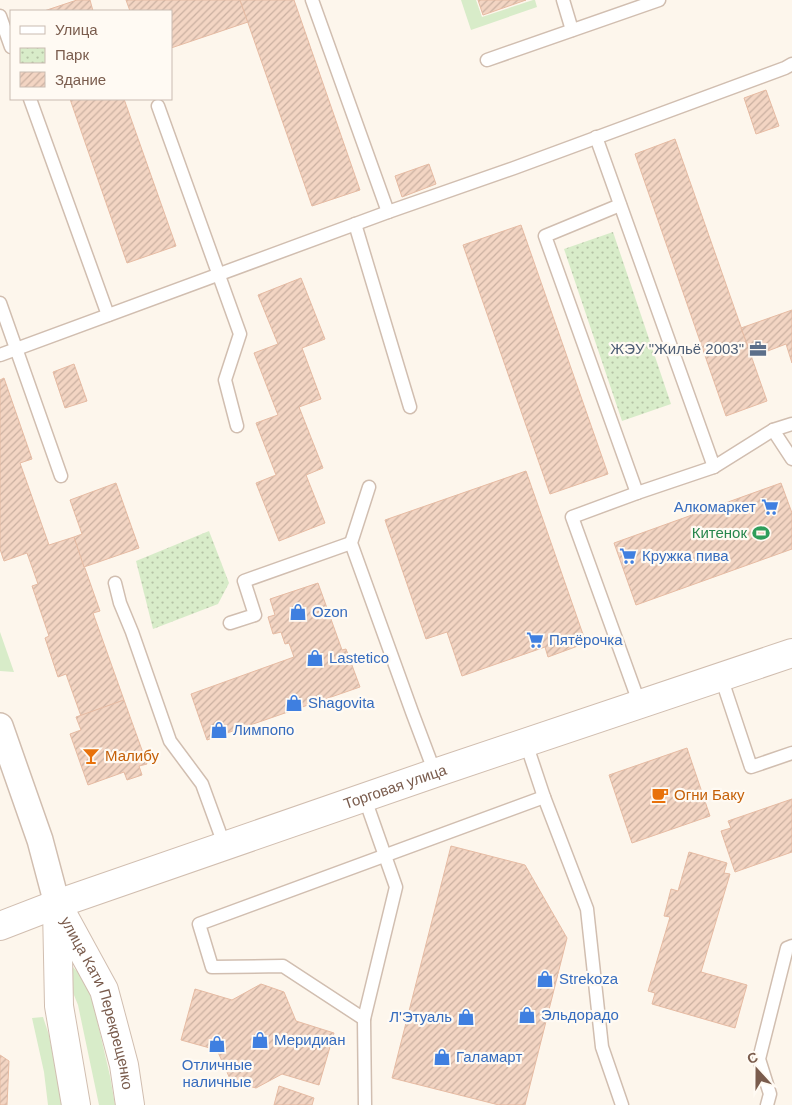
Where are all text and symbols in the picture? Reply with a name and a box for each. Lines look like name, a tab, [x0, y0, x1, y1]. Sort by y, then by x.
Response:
legend	[10, 10, 172, 100]
text: Улица	[55, 21, 98, 38]
text: Парк	[55, 46, 89, 63]
text: Здание	[55, 71, 106, 88]
office icon: ЖЭУ "Жильё 2003"	[748, 339, 768, 359]
place label: ЖЭУ "Жильё 2003"	[610, 340, 744, 357]
supermarket icon: Алкомаркет	[760, 497, 780, 517]
place label: Алкомаркет	[674, 498, 756, 515]
sports icon: Китенок	[751, 523, 771, 543]
place label: Китенок	[692, 524, 747, 541]
supermarket icon: Кружка пива	[618, 546, 638, 566]
place label: Кружка пива	[642, 547, 729, 564]
shop icon: Ozon	[288, 602, 308, 622]
place label: Ozon	[312, 603, 348, 620]
supermarket icon: Пятёрочка	[525, 630, 545, 650]
place label: Пятёрочка	[549, 631, 623, 648]
shop icon: Lastetico	[305, 648, 325, 668]
place label: Lastetico	[329, 649, 389, 666]
shop icon: Shagovita	[284, 693, 304, 713]
place label: Shagovita	[308, 694, 375, 711]
shop icon: Лимпопо	[209, 720, 229, 740]
place label: Лимпопо	[233, 721, 294, 738]
bar icon: Малибу	[81, 746, 101, 766]
place label: Малибу	[105, 747, 159, 764]
street label: Торговая улица	[341, 761, 449, 812]
cafe icon: Огни Баку	[650, 785, 670, 805]
place label: Огни Баку	[674, 786, 745, 803]
street label: улица Кати Перекрещенко	[58, 913, 137, 1091]
shop icon: Strekoza	[535, 969, 555, 989]
place label: Strekoza	[559, 970, 619, 987]
shop icon: Эльдорадо	[517, 1005, 537, 1025]
place label: Эльдорадо	[541, 1006, 619, 1023]
shop icon: Л'Этуаль	[456, 1007, 476, 1027]
place label: Л'Этуаль	[389, 1008, 452, 1025]
shop icon: Меридиан	[250, 1030, 270, 1050]
place label: Меридиан	[274, 1031, 345, 1048]
shop icon: Отличные наличные	[207, 1034, 227, 1054]
north arrow	[732, 1045, 782, 1095]
shop icon: Галамарт	[432, 1047, 452, 1067]
place label: Галамарт	[456, 1048, 522, 1065]
text: С	[745, 1049, 760, 1067]
place label: Отличные наличные	[182, 1056, 252, 1090]

